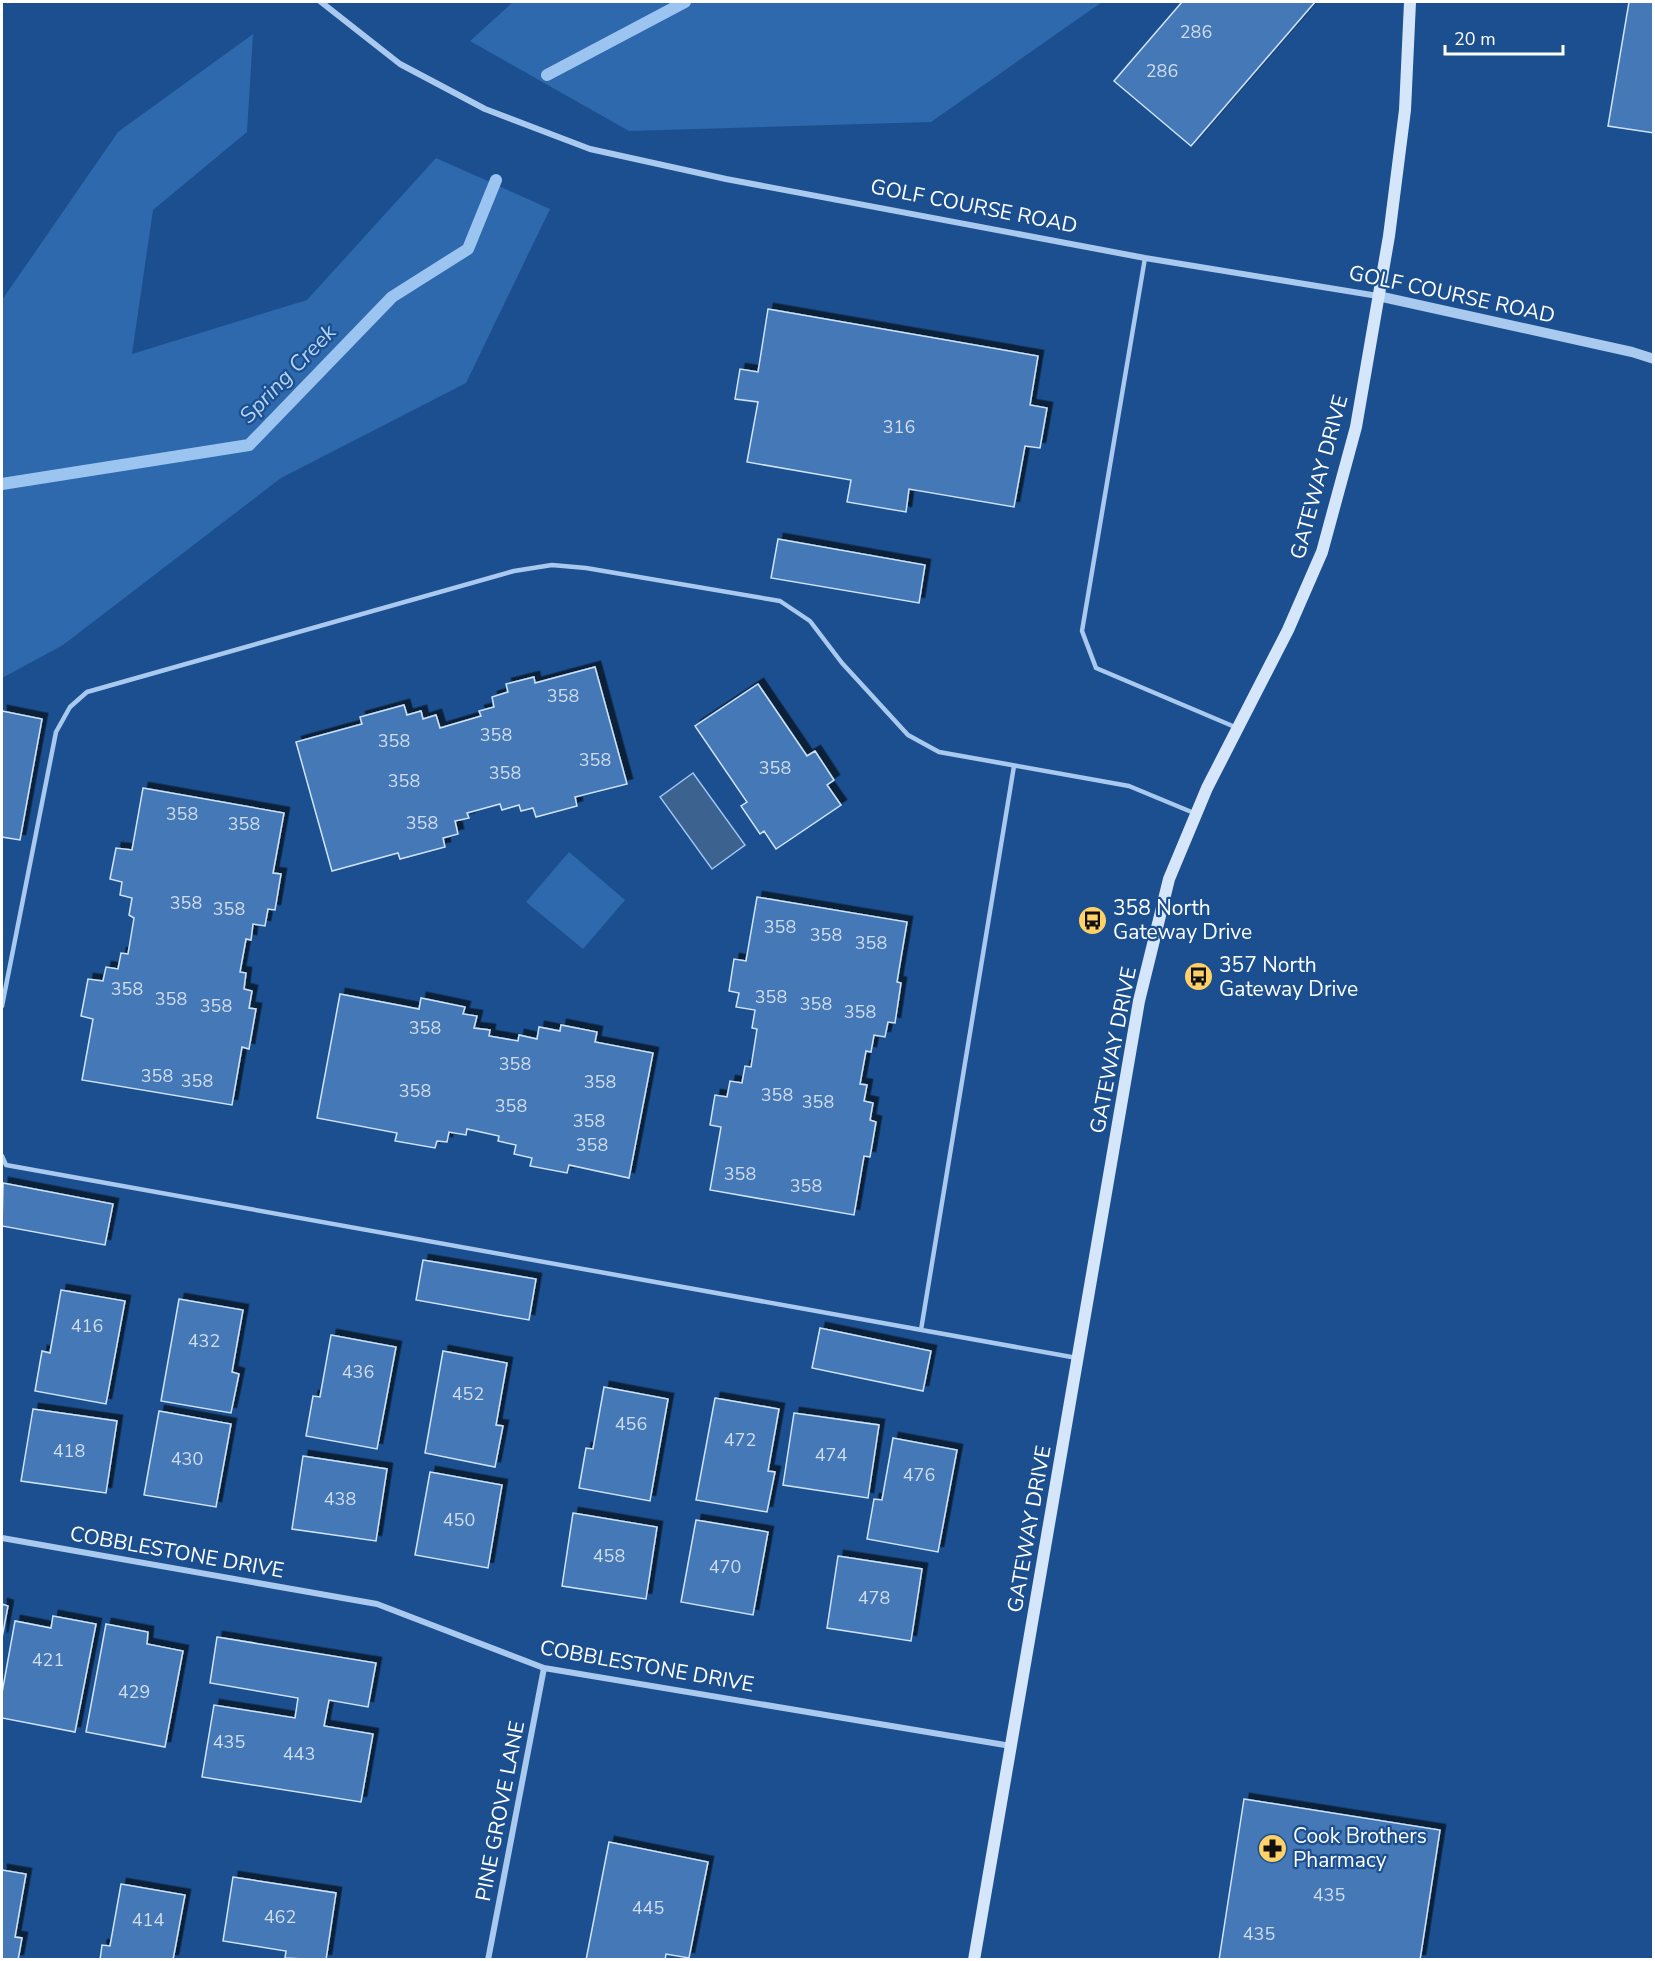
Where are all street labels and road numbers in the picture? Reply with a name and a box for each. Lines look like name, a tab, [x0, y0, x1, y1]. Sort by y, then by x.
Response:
street label: GOLF COURSE ROAD	[868, 172, 1080, 240]
street label: GOLF COURSE ROAD	[1346, 258, 1558, 330]
street label: GATEWAY DRIVE	[1284, 392, 1354, 562]
street label: GATEWAY DRIVE	[1083, 964, 1143, 1136]
street label: GATEWAY DRIVE	[1001, 1443, 1057, 1615]
street label: COBBLESTONE DRIVE	[68, 1519, 286, 1585]
street label: COBBLESTONE DRIVE	[538, 1633, 756, 1699]
street label: PINE GROVE LANE	[469, 1719, 531, 1903]

